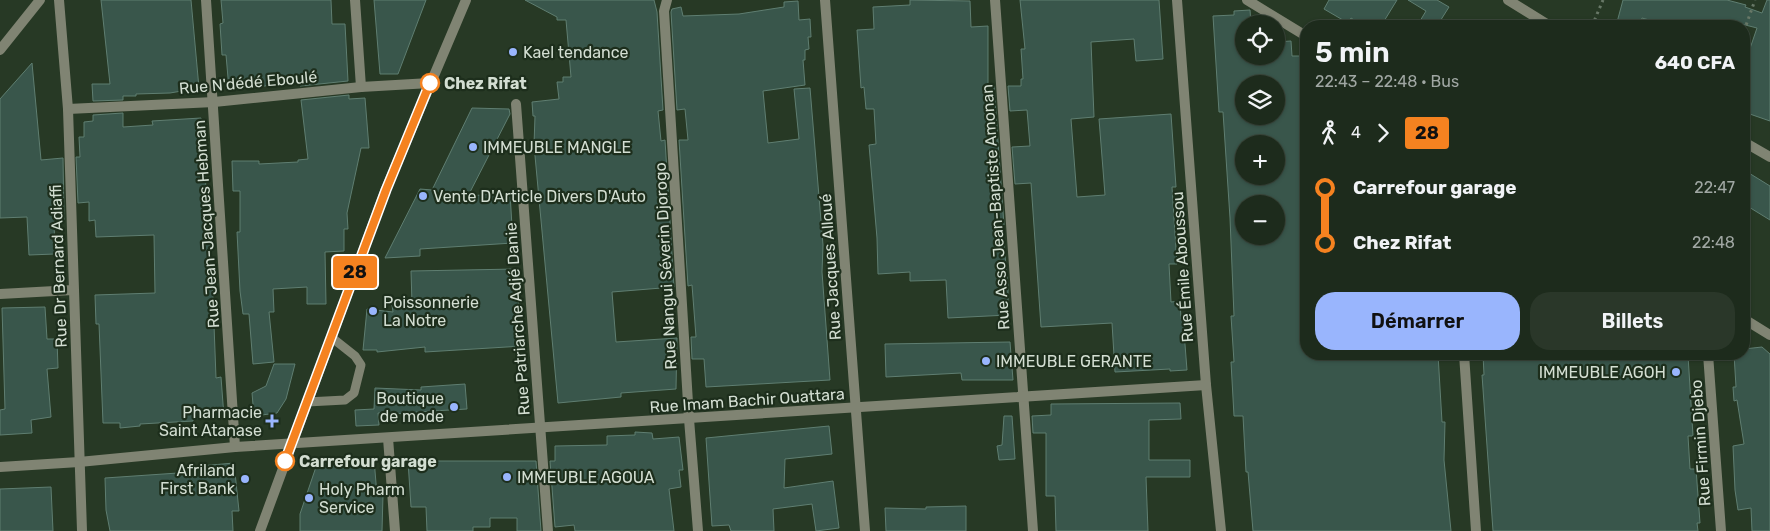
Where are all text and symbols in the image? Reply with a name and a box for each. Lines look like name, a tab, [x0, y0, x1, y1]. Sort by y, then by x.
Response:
map controls	[1235, 15, 1285, 245]
button: locate	[1235, 15, 1285, 65]
text: 5 min	[1315, 36, 1390, 69]
place label: Kael tendance	[523, 43, 629, 62]
marker: Kael tendance	[507, 46, 519, 58]
text: 640 CFA	[1655, 51, 1735, 74]
street label: Rue N'dédé Eboulé	[178, 67, 318, 98]
text: 22:43 – 22:48 · Bus	[1315, 72, 1459, 91]
marker: Chez Rifat	[420, 73, 440, 93]
place label: Chez Rifat	[444, 74, 527, 93]
button: layers	[1235, 75, 1285, 125]
street label: Rue Asso Jean-Baptiste Amonan	[977, 83, 1014, 330]
street label: Rue Jean-Jacques Hebman	[190, 119, 223, 329]
icon: walk	[1315, 119, 1343, 147]
icon: forward	[1369, 119, 1397, 147]
text: 28	[1415, 122, 1439, 144]
text: 4	[1351, 123, 1361, 142]
button: +	[1235, 135, 1285, 185]
place label: IMMEUBLE MANGLE	[483, 138, 631, 157]
marker: IMMEUBLE MANGLE	[467, 141, 479, 153]
street label: Rue Nangui Séverin Djorogo	[651, 162, 680, 370]
text: Carrefour garage	[1353, 176, 1517, 199]
text: 22:47	[1694, 178, 1735, 197]
street label: Rue Dr Bernard Adiaffi	[46, 184, 71, 348]
place label: Vente D'Article Divers D'Auto	[433, 187, 646, 206]
marker: Vente D'Article Divers D'Auto	[417, 190, 429, 202]
street label: Rue Émile Aboussou	[1168, 191, 1197, 343]
street label: Rue Jacques Alloué	[816, 193, 845, 341]
button: −	[1235, 195, 1285, 245]
street label: Rue Patriarche Adjé Danie	[501, 222, 534, 416]
text: Chez Rifat	[1353, 231, 1451, 254]
text: 22:48	[1692, 233, 1735, 252]
line badge: 28	[332, 256, 378, 288]
text: 28	[343, 261, 367, 283]
button: Démarrer	[1315, 292, 1520, 350]
button: Billets	[1530, 292, 1735, 350]
place label: Poissonnerie La Notre	[383, 293, 479, 330]
marker: Poissonnerie La Notre	[367, 305, 379, 317]
place label: IMMEUBLE GERANTE	[996, 352, 1152, 371]
marker: IMMEUBLE GERANTE	[980, 355, 992, 367]
place label: IMMEUBLE AGOH	[1539, 363, 1666, 382]
marker: IMMEUBLE AGOH	[1670, 366, 1682, 378]
street label: Rue Firmin Djebo	[1687, 379, 1714, 507]
street label: Rue Imam Bachir Ouattara	[649, 384, 845, 417]
place label: Boutique de mode	[376, 389, 444, 426]
marker: Boutique de mode	[448, 401, 460, 413]
place label: Pharmacie Saint Atanase	[159, 403, 262, 440]
marker: Pharmacie Saint Atanase	[266, 415, 278, 427]
marker: Carrefour garage	[275, 451, 295, 471]
place label: Carrefour garage	[299, 452, 437, 471]
place label: Afriland First Bank	[160, 461, 236, 498]
place label: IMMEUBLE AGOUA	[517, 468, 655, 487]
marker: IMMEUBLE AGOUA	[501, 471, 513, 483]
marker: Afriland First Bank	[239, 473, 251, 485]
place label: Holy Pharm Service	[319, 480, 405, 517]
marker: Holy Pharm Service	[303, 492, 315, 504]

